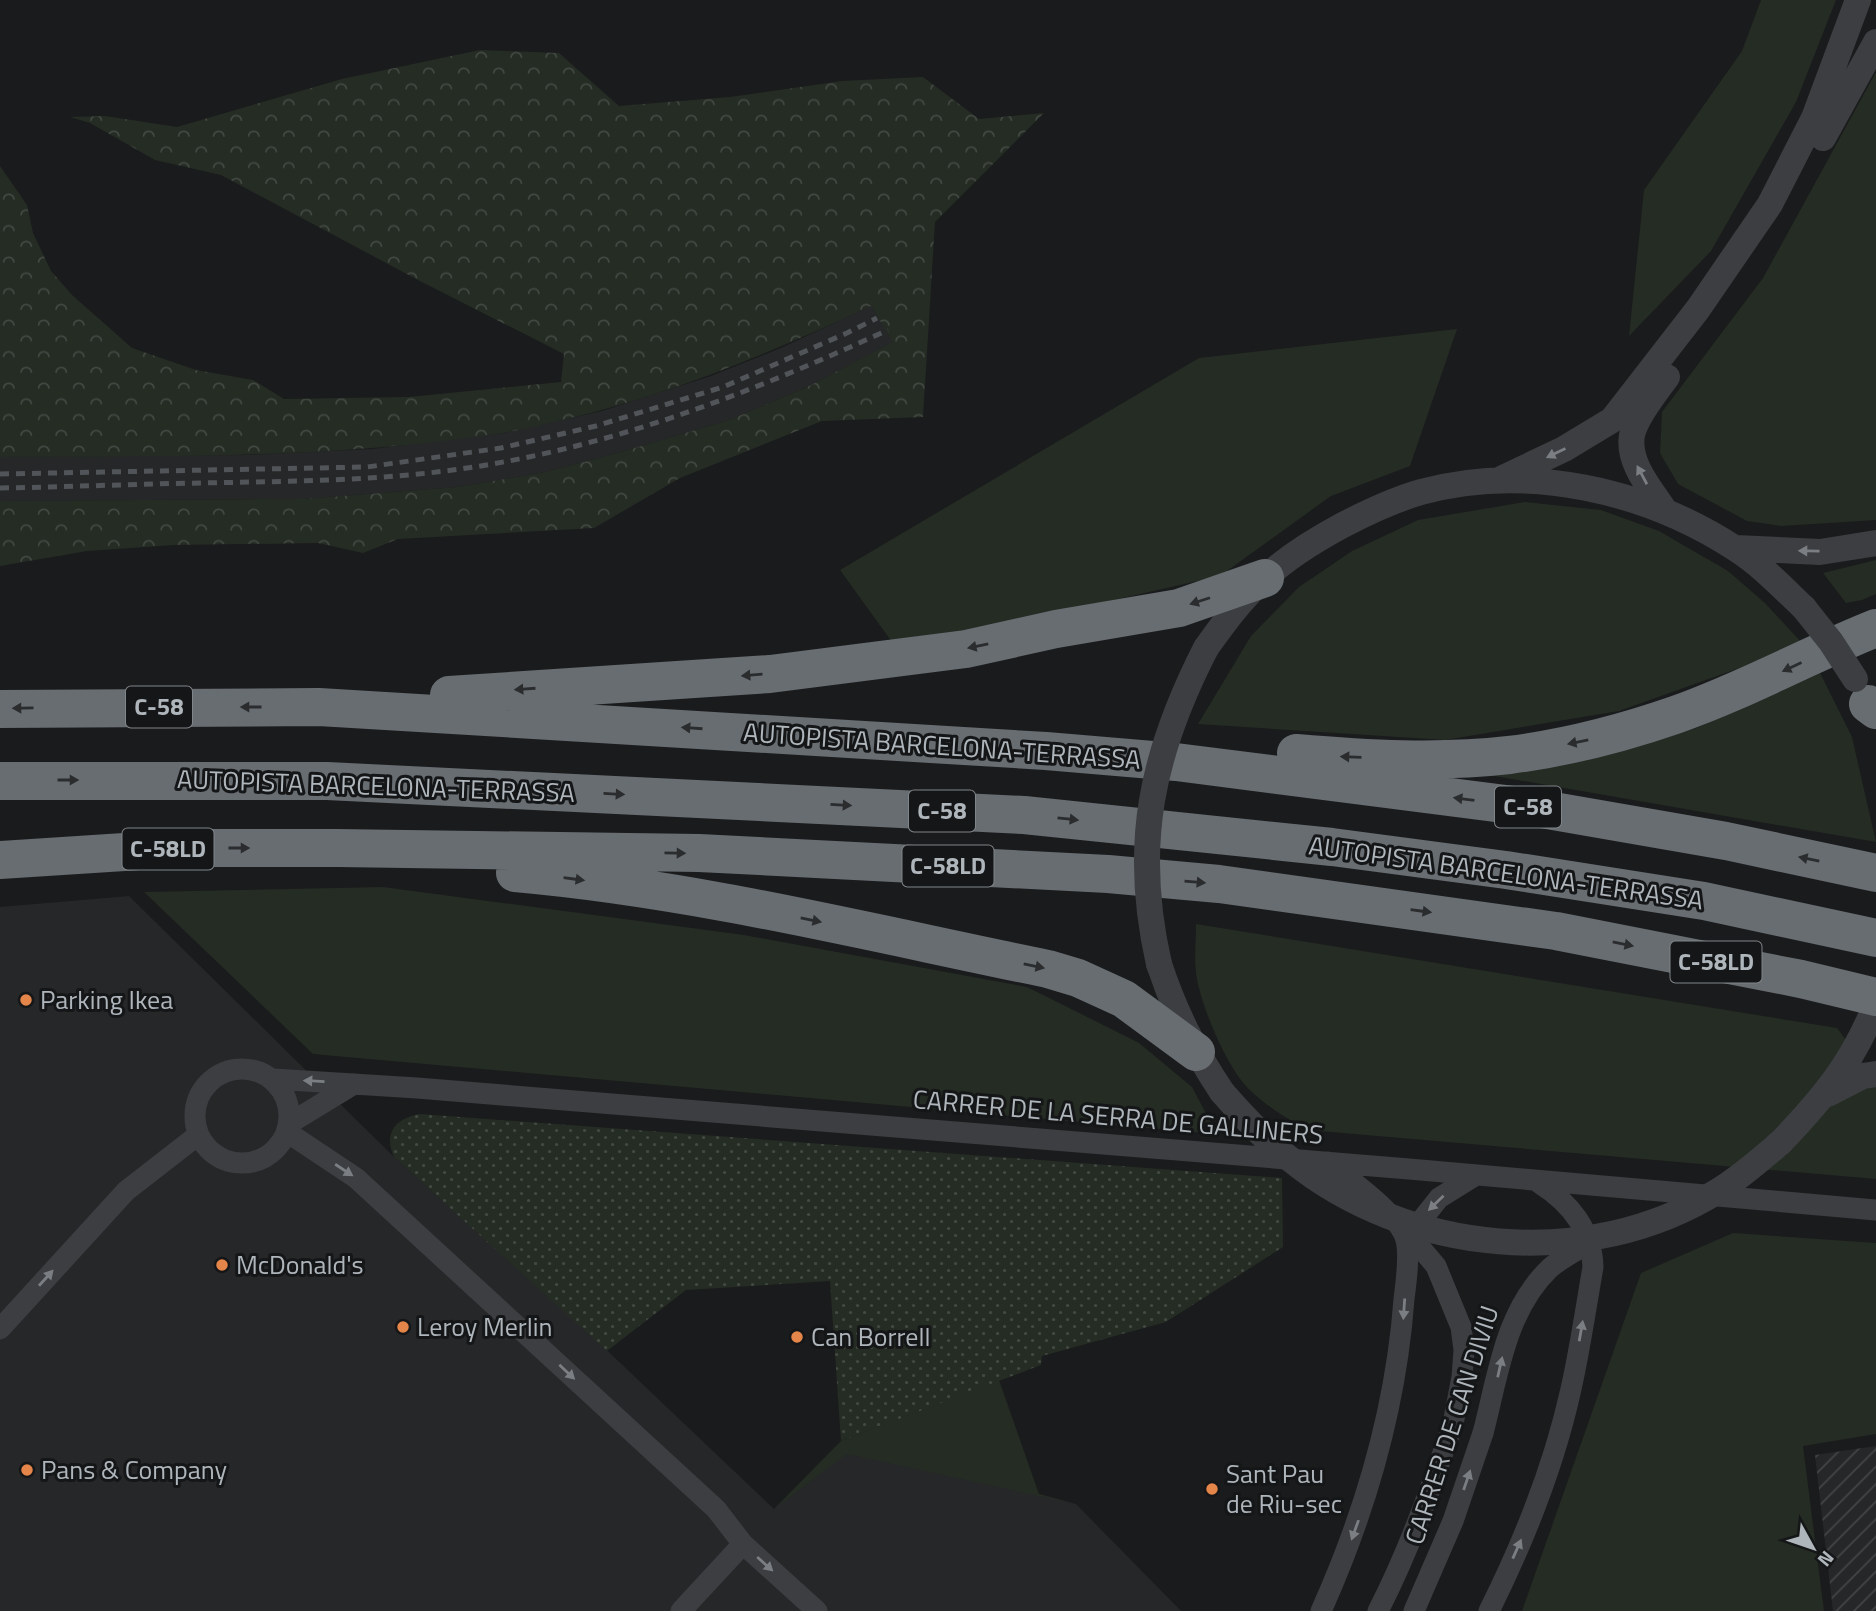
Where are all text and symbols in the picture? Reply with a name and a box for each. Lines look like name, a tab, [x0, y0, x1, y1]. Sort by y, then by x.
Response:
one-way arrow	[1546, 447, 1566, 459]
one-way arrow	[1636, 465, 1648, 484]
one-way arrow	[1797, 546, 1819, 557]
one-way arrow	[1190, 596, 1211, 607]
one-way arrow	[967, 641, 989, 652]
one-way arrow	[1782, 661, 1802, 672]
one-way arrow	[741, 670, 763, 681]
one-way arrow	[514, 683, 536, 694]
road number: C-58	[126, 686, 192, 728]
one-way arrow	[239, 701, 261, 713]
one-way arrow	[12, 703, 34, 714]
street label: AUTOPISTA BARCELONA-TERRASSA	[742, 712, 1142, 779]
one-way arrow	[681, 723, 703, 734]
one-way arrow	[1567, 736, 1589, 747]
one-way arrow	[1340, 751, 1362, 762]
street label: AUTOPISTA BARCELONA-TERRASSA	[176, 759, 576, 812]
one-way arrow	[57, 774, 79, 786]
road number: C-58	[1495, 786, 1561, 828]
one-way arrow	[603, 788, 625, 799]
road number: C-58	[909, 790, 975, 832]
one-way arrow	[1453, 794, 1475, 805]
one-way arrow	[830, 800, 852, 811]
one-way arrow	[1057, 814, 1079, 825]
street label: AUTOPISTA BARCELONA-TERRASSA	[1306, 825, 1706, 920]
road number: C-58LD	[122, 828, 214, 870]
one-way arrow	[229, 842, 251, 854]
road number: C-58LD	[902, 846, 993, 886]
one-way arrow	[664, 847, 686, 859]
one-way arrow	[1798, 853, 1820, 864]
one-way arrow	[563, 874, 585, 885]
one-way arrow	[1184, 877, 1206, 888]
one-way arrow	[1410, 906, 1432, 917]
one-way arrow	[800, 915, 822, 926]
one-way arrow	[1612, 939, 1634, 950]
road number: C-58LD	[1670, 942, 1762, 982]
one-way arrow	[1023, 961, 1045, 972]
place label: Parking Ikea	[40, 980, 173, 1019]
marker: Parking Ikea	[18, 992, 34, 1008]
one-way arrow	[302, 1075, 324, 1086]
street label: CARRER DE LA SERRA DE GALLINERS	[911, 1079, 1325, 1154]
one-way arrow	[335, 1163, 353, 1177]
one-way arrow	[1428, 1194, 1445, 1210]
place label: McDonald's	[236, 1245, 364, 1284]
marker: McDonald's	[214, 1257, 230, 1273]
one-way arrow	[38, 1269, 54, 1287]
one-way arrow	[1398, 1298, 1409, 1320]
street label: CARRER DE CAN DIVIU	[1395, 1300, 1509, 1549]
place label: Leroy Merlin	[417, 1307, 552, 1346]
place label: Can Borrell	[811, 1317, 930, 1356]
marker: Leroy Merlin	[395, 1319, 411, 1335]
one-way arrow	[1576, 1320, 1587, 1342]
marker: Can Borrell	[789, 1329, 805, 1345]
one-way arrow	[1495, 1356, 1506, 1378]
one-way arrow	[558, 1364, 576, 1380]
place label: Pans & Company	[41, 1450, 227, 1489]
place label: Sant Pau de Riu-sec	[1226, 1454, 1342, 1523]
marker: Pans & Company	[19, 1462, 35, 1478]
one-way arrow	[1462, 1469, 1473, 1490]
marker: Sant Pau de Riu-sec	[1204, 1481, 1220, 1497]
north arrow	[1778, 1513, 1848, 1583]
one-way arrow	[1349, 1520, 1360, 1541]
one-way arrow	[1511, 1539, 1523, 1559]
text: N	[1811, 1545, 1842, 1574]
one-way arrow	[756, 1556, 774, 1572]

